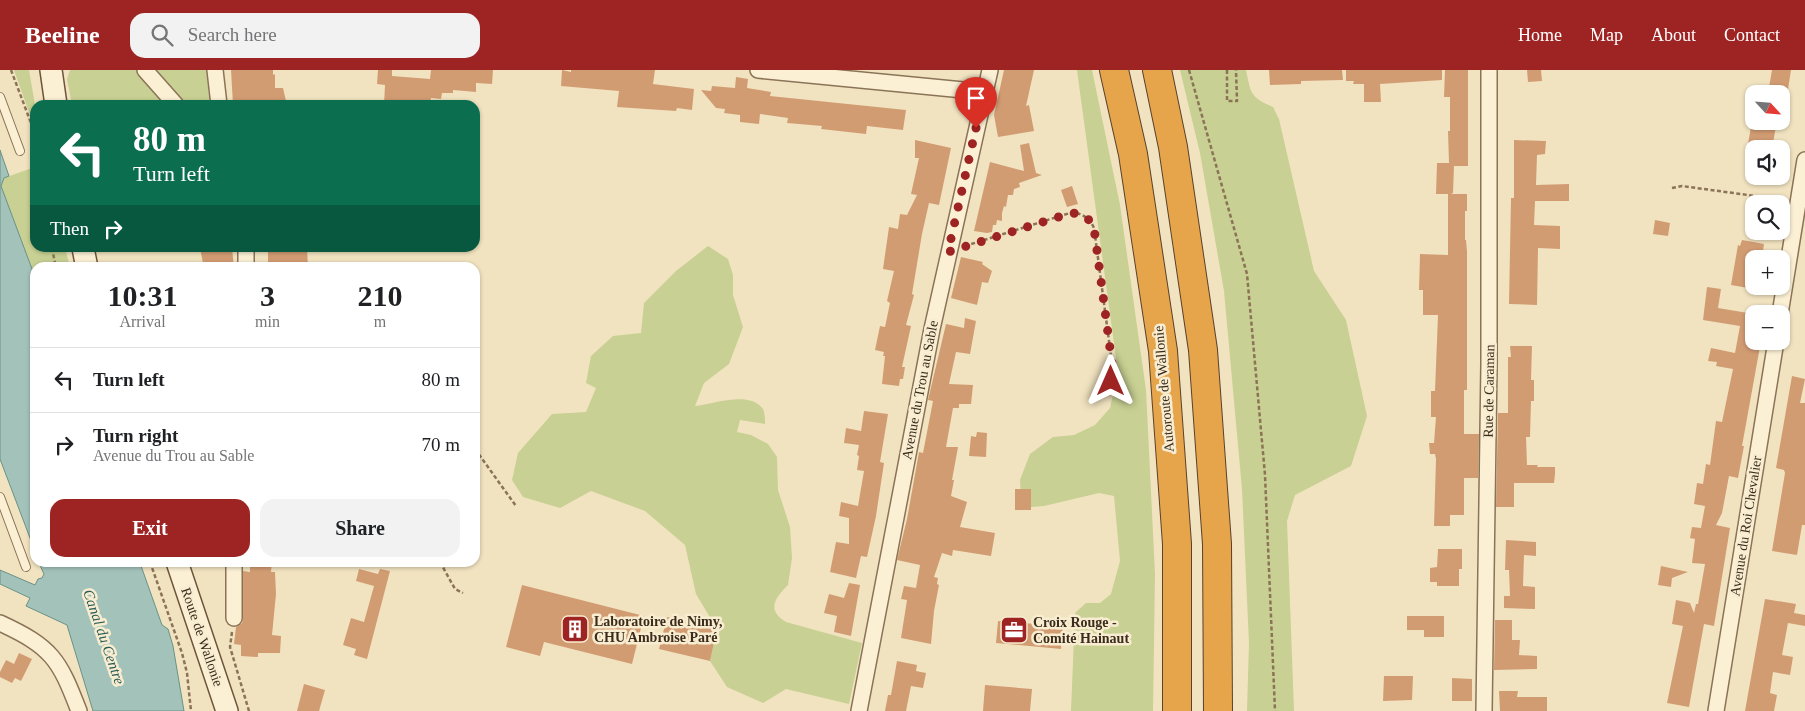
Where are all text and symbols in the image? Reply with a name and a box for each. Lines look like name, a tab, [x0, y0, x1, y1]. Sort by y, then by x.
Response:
search box	[130, 13, 480, 58]
icon: search	[148, 21, 176, 49]
text: Beeline	[25, 22, 100, 48]
text: Search here	[188, 24, 277, 45]
text: Home	[1518, 25, 1562, 45]
text: Map	[1590, 25, 1623, 45]
text: About	[1651, 25, 1696, 45]
text: Contact	[1724, 25, 1780, 45]
pin	[955, 77, 997, 128]
icon: arrive	[962, 84, 990, 112]
north arrow	[1745, 85, 1790, 130]
map controls	[1745, 85, 1790, 350]
icon: left	[50, 120, 115, 185]
text: 80 m	[133, 120, 206, 159]
button: sound	[1745, 140, 1790, 185]
text: Turn left	[133, 161, 210, 186]
button: search	[1745, 195, 1790, 240]
icon: right	[99, 215, 127, 243]
text: Then	[50, 218, 89, 239]
button: +	[1745, 250, 1790, 295]
text: 10:31	[108, 279, 178, 312]
text: 3	[260, 279, 275, 312]
text: 210	[357, 279, 402, 312]
button: −	[1745, 305, 1790, 350]
text: Arrival	[119, 313, 166, 330]
text: min	[255, 313, 280, 330]
text: m	[374, 313, 386, 330]
street label: Avenue du Trou au Sable	[899, 319, 941, 461]
street label: Autoroute de Wallonie	[1151, 325, 1177, 453]
street label: Rue de Caraman	[1481, 344, 1497, 438]
position arrow	[1084, 354, 1136, 406]
icon: left	[50, 366, 78, 394]
text: Turn left	[93, 369, 165, 390]
text: 80 m	[421, 369, 460, 390]
text: Turn right	[93, 425, 178, 446]
icon: right	[50, 431, 78, 459]
text: 70 m	[421, 434, 460, 455]
text: Avenue du Trou au Sable	[93, 447, 254, 464]
street label: Avenue du Roi Chevalier	[1728, 455, 1765, 597]
button: Exit	[50, 499, 250, 557]
button: Share	[260, 499, 460, 557]
street label: Route de Wallonie	[178, 586, 226, 688]
water label: Canal du Centre	[80, 587, 128, 687]
building icon: Laboratoire de Nimy, CHU Ambroise Paré	[560, 614, 590, 644]
place label: Laboratoire de Nimy, CHU Ambroise Paré	[594, 614, 722, 645]
office icon: Croix Rouge - Comité Hainaut	[999, 615, 1029, 645]
place label: Croix Rouge - Comité Hainaut	[1033, 615, 1129, 646]

